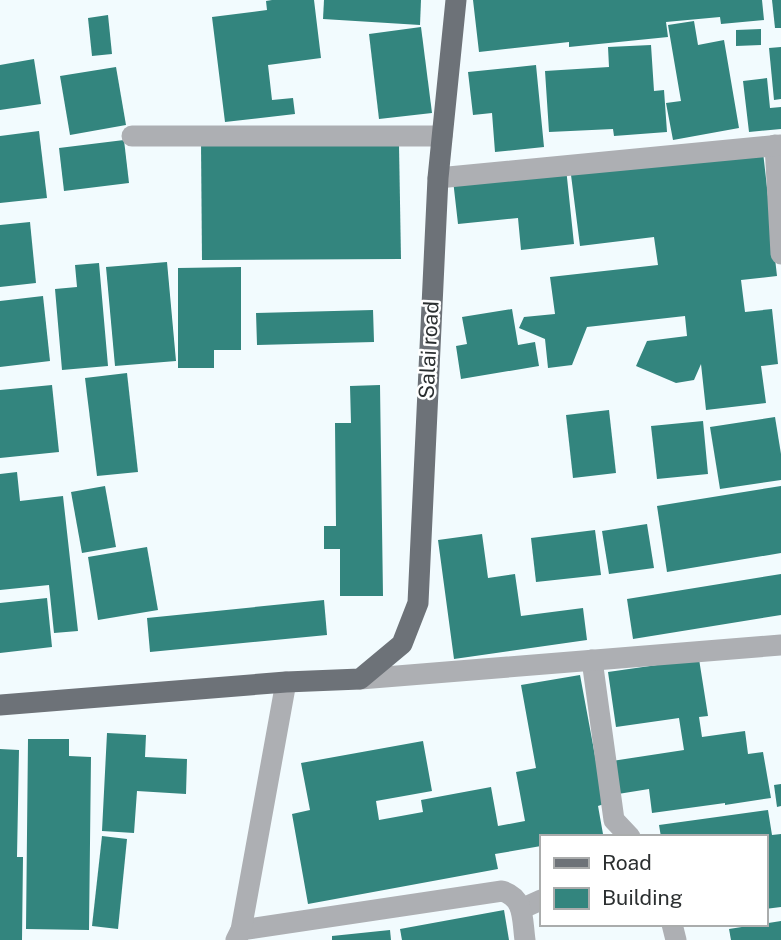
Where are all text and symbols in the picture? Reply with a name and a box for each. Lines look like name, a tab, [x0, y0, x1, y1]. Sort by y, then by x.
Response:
street label: Salai road	[413, 301, 444, 399]
legend	[540, 835, 767, 926]
text: Road	[602, 850, 652, 875]
text: Building	[602, 885, 683, 910]

